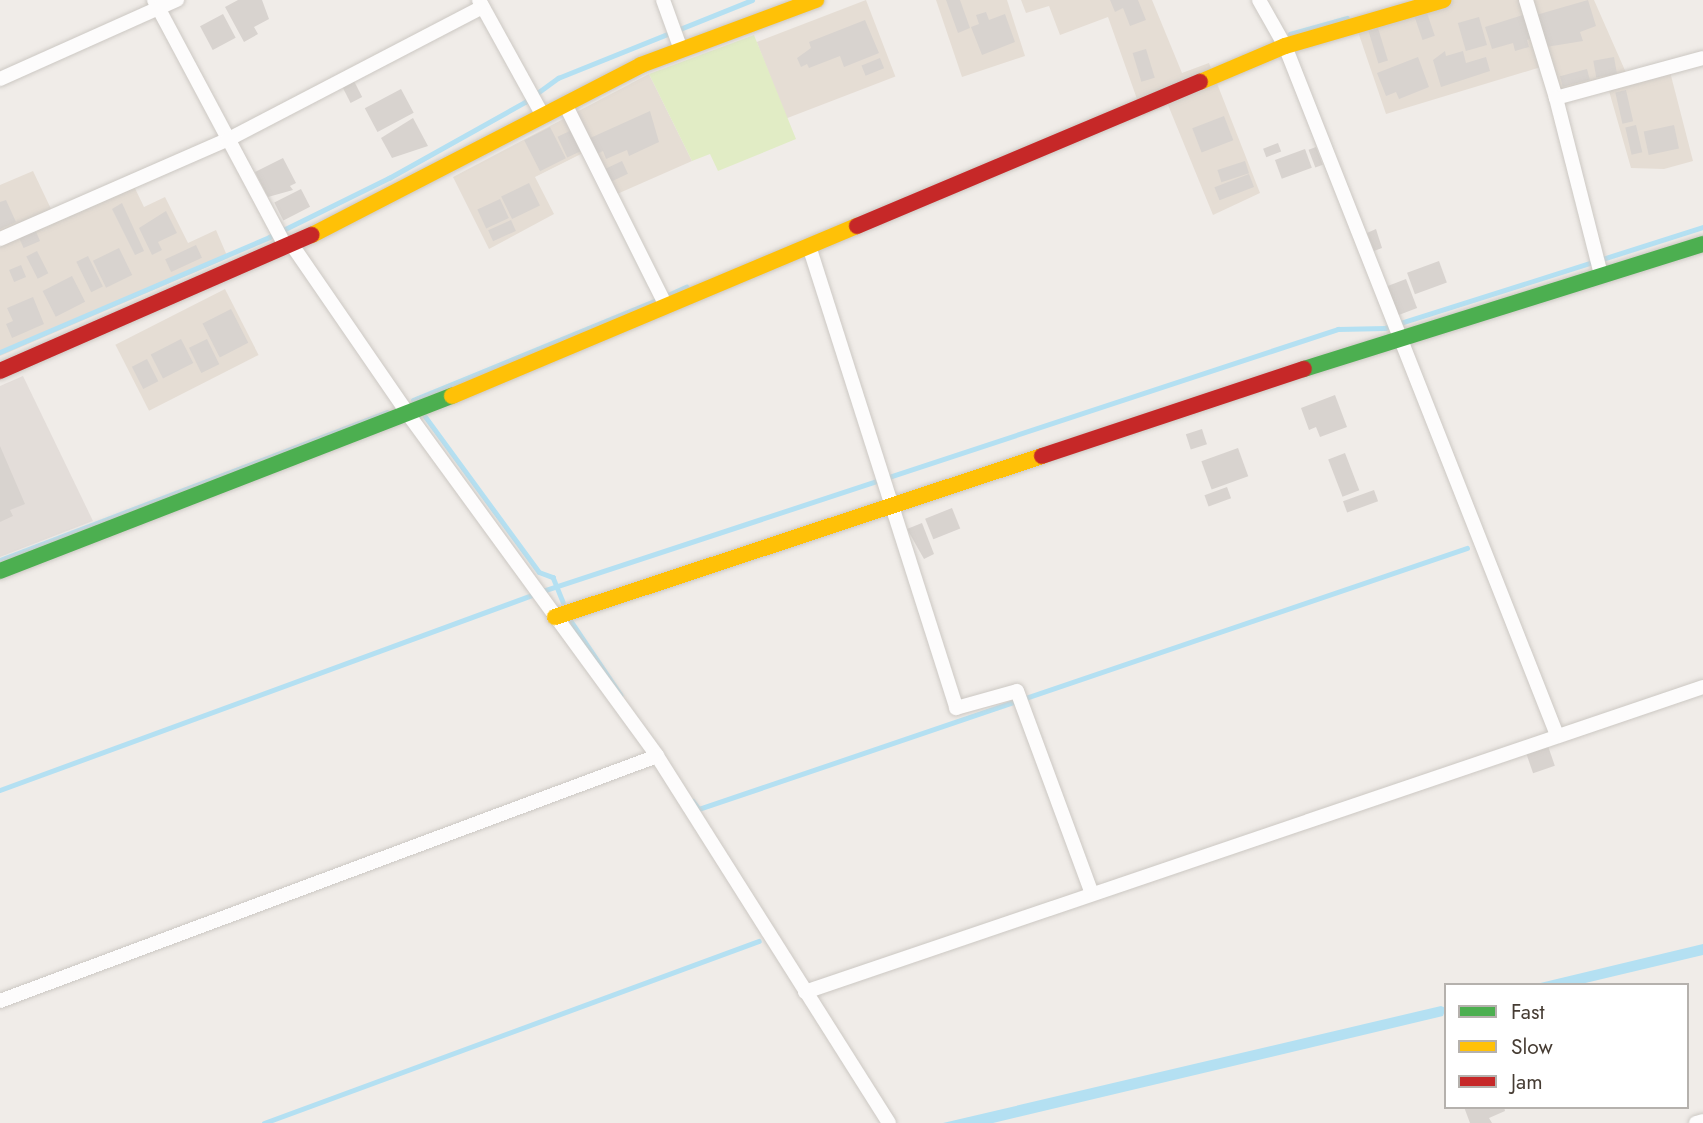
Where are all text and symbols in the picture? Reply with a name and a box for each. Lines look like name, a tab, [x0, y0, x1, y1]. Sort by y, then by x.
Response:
legend	[1444, 983, 1689, 1109]
text: Fast	[1511, 997, 1544, 1027]
text: Slow	[1511, 1032, 1553, 1062]
text: Jam	[1511, 1067, 1543, 1097]

